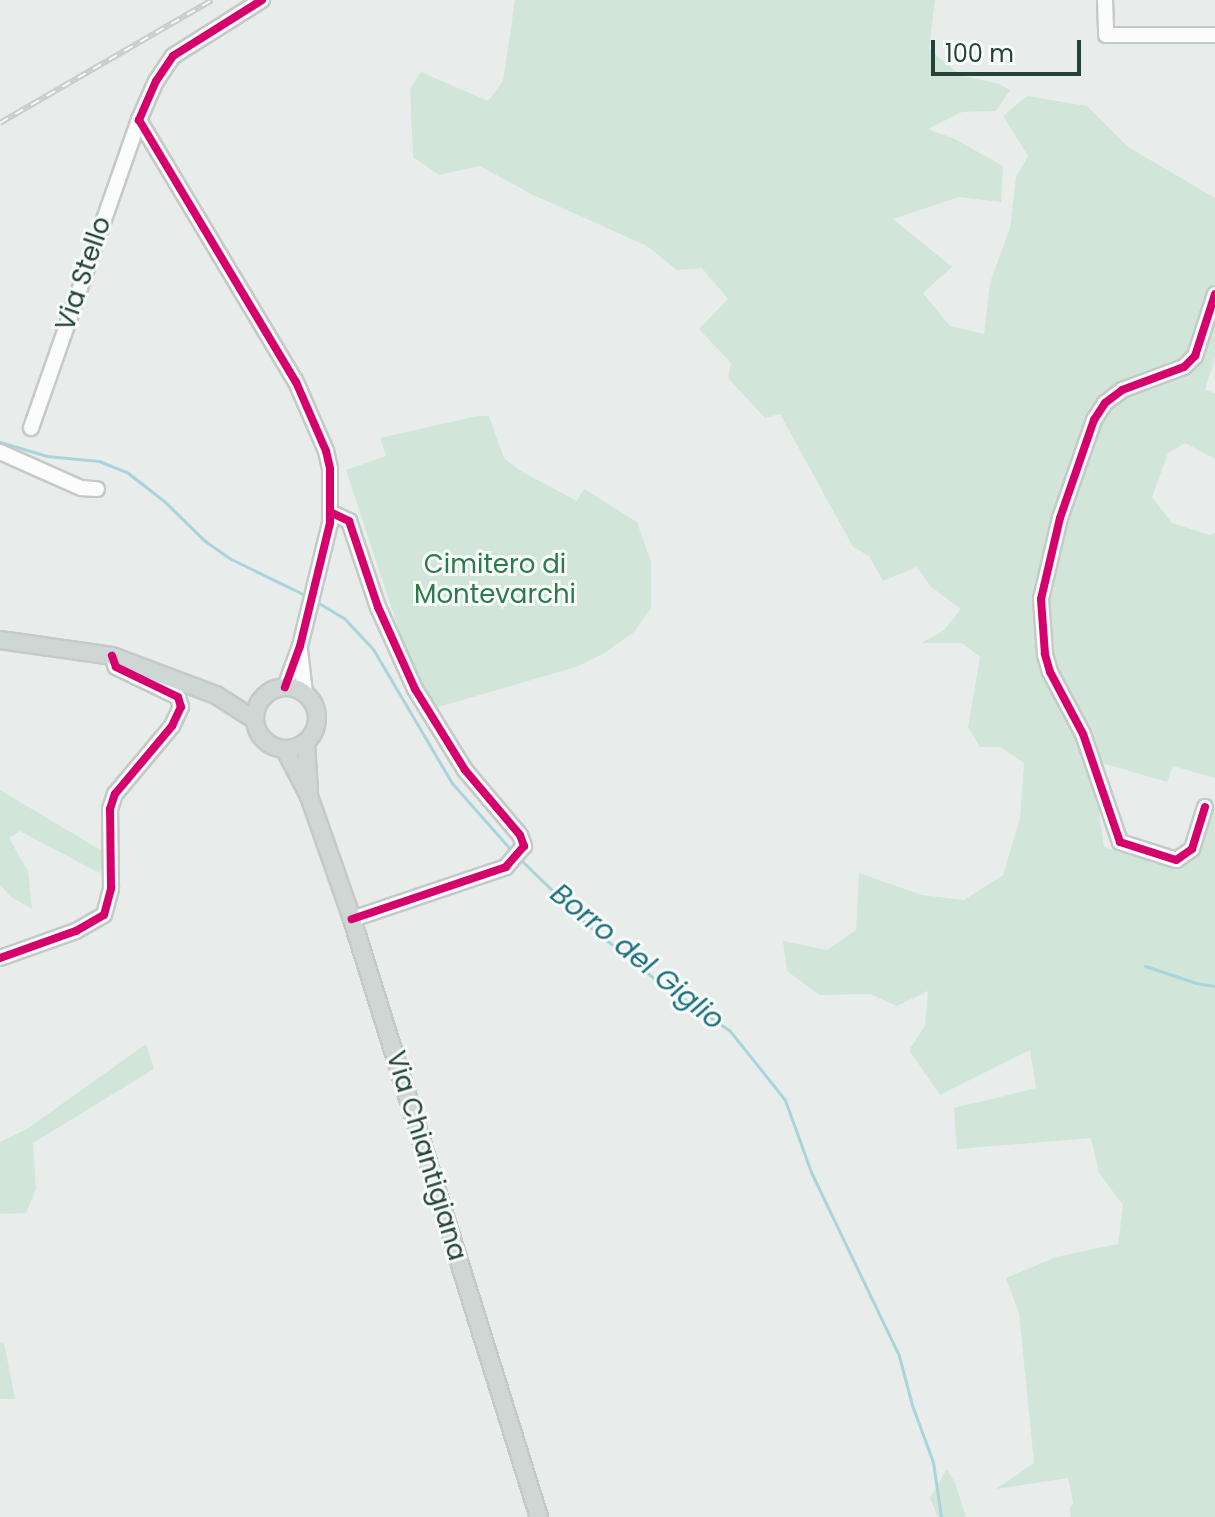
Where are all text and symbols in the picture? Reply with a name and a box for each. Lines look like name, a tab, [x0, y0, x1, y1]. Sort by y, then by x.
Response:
scale bar	[935, 24, 1085, 74]
text: 100 m	[945, 37, 1014, 70]
street label: Via Stello	[50, 213, 118, 335]
park label: Cimitero di Montevarchi	[414, 549, 576, 610]
water label: Borro del Giglio	[544, 877, 730, 1037]
street label: Via Chiantigiana	[379, 1047, 473, 1265]

